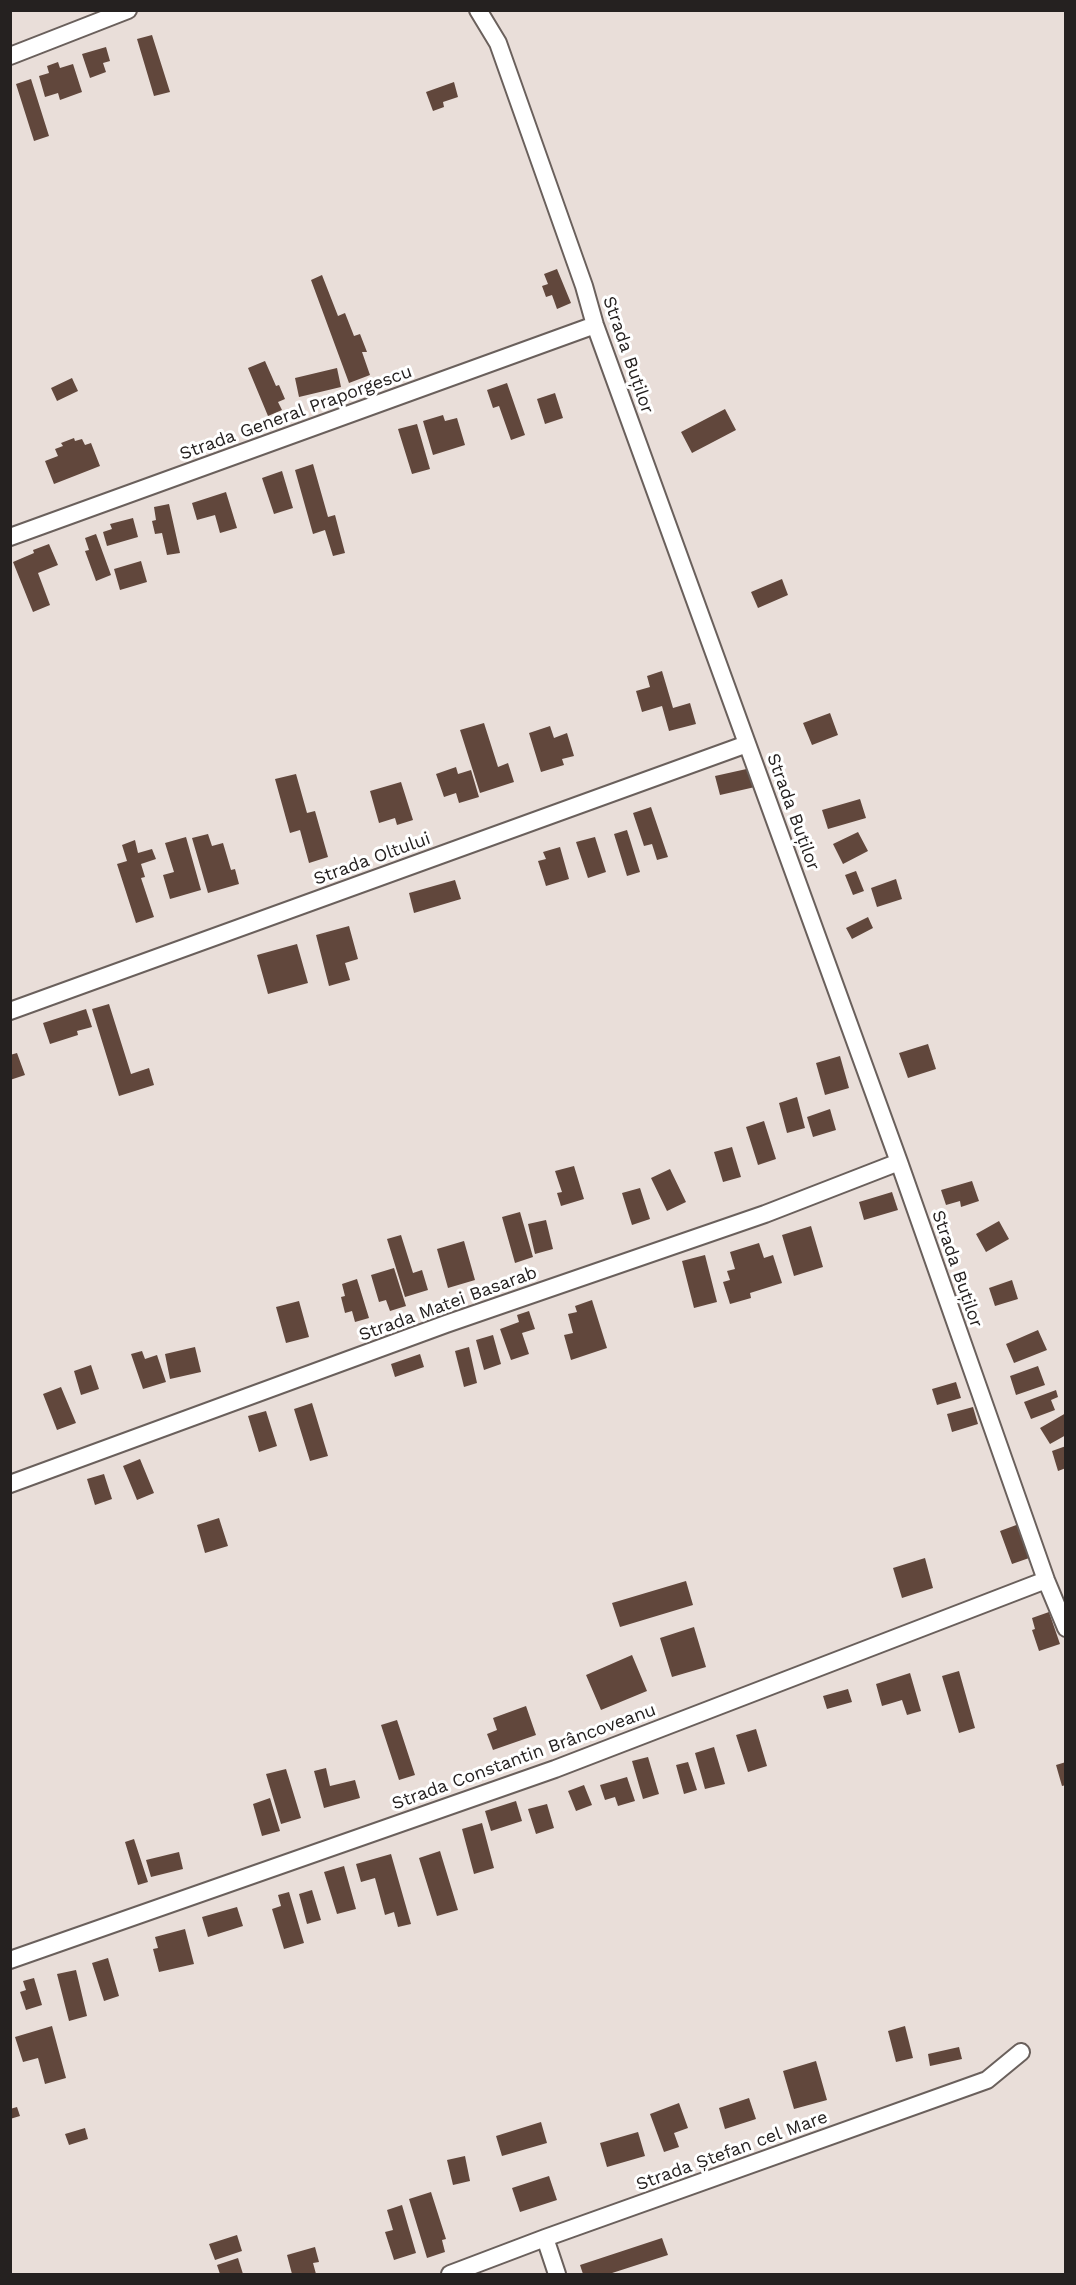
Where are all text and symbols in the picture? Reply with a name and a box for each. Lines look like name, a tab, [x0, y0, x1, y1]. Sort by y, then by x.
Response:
street label: Strada Buților	[598, 293, 658, 417]
street label: Strada General Praporgescu	[177, 361, 415, 465]
street label: Strada Buților	[762, 751, 824, 873]
street label: Strada Oltului	[311, 828, 433, 890]
street label: Strada Buților	[927, 1207, 987, 1331]
street label: Strada Matei Basarab	[356, 1262, 540, 1346]
street label: Strada Constantin Brâncoveanu	[389, 1699, 659, 1815]
street label: Strada Ștefan cel Mare	[633, 2106, 831, 2196]

